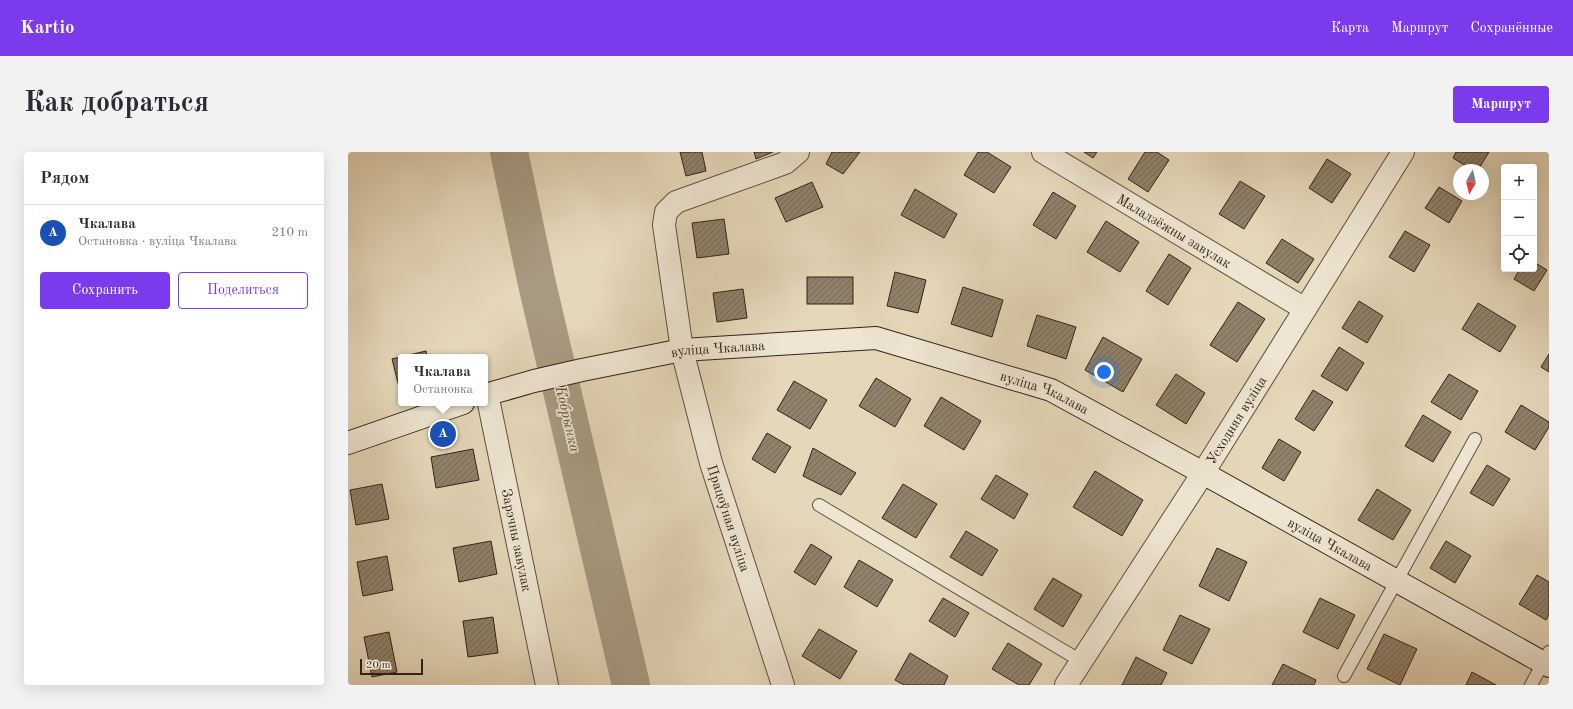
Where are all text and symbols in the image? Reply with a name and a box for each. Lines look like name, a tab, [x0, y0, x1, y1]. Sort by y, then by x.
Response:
text: Kartio	[20, 19, 75, 38]
text: Карта	[1331, 21, 1369, 35]
text: Маршрут	[1391, 21, 1448, 35]
text: Сохранённые	[1470, 21, 1553, 35]
button: Маршрут	[1453, 86, 1549, 123]
text: Как добраться	[24, 90, 209, 118]
north arrow	[1453, 164, 1489, 200]
map controls	[1501, 164, 1537, 272]
button: +	[1501, 164, 1537, 200]
text: Рядом	[40, 170, 89, 187]
street label: Маладзёжны завулак	[1114, 192, 1233, 271]
button: −	[1501, 200, 1537, 236]
text: Чкалава	[78, 217, 136, 232]
text: A	[48, 226, 58, 239]
text: 210 m	[271, 226, 308, 239]
text: Остановка · вуліца Чкалава	[78, 235, 237, 248]
button: locate	[1501, 236, 1537, 272]
button: Сохранить	[40, 272, 170, 309]
button: Поделиться	[178, 272, 308, 309]
street label: вуліца Чкалава	[670, 339, 766, 360]
popup	[398, 354, 488, 406]
your location	[1094, 362, 1114, 382]
text: Чкалава	[413, 365, 471, 380]
street label: вуліца Чкалава	[998, 369, 1091, 417]
street label: Усходняя вуліца	[1204, 374, 1270, 467]
text: Остановка	[413, 383, 473, 396]
water label: Кобрынка	[551, 384, 582, 454]
pin: A	[430, 419, 456, 449]
street label: Працоўная вуліца	[704, 463, 752, 574]
street label: Зарэчны завулак	[499, 488, 534, 593]
street label: вуліца Чкалава	[1285, 516, 1375, 574]
scale bar	[360, 657, 423, 676]
text: 20 m	[366, 660, 391, 671]

